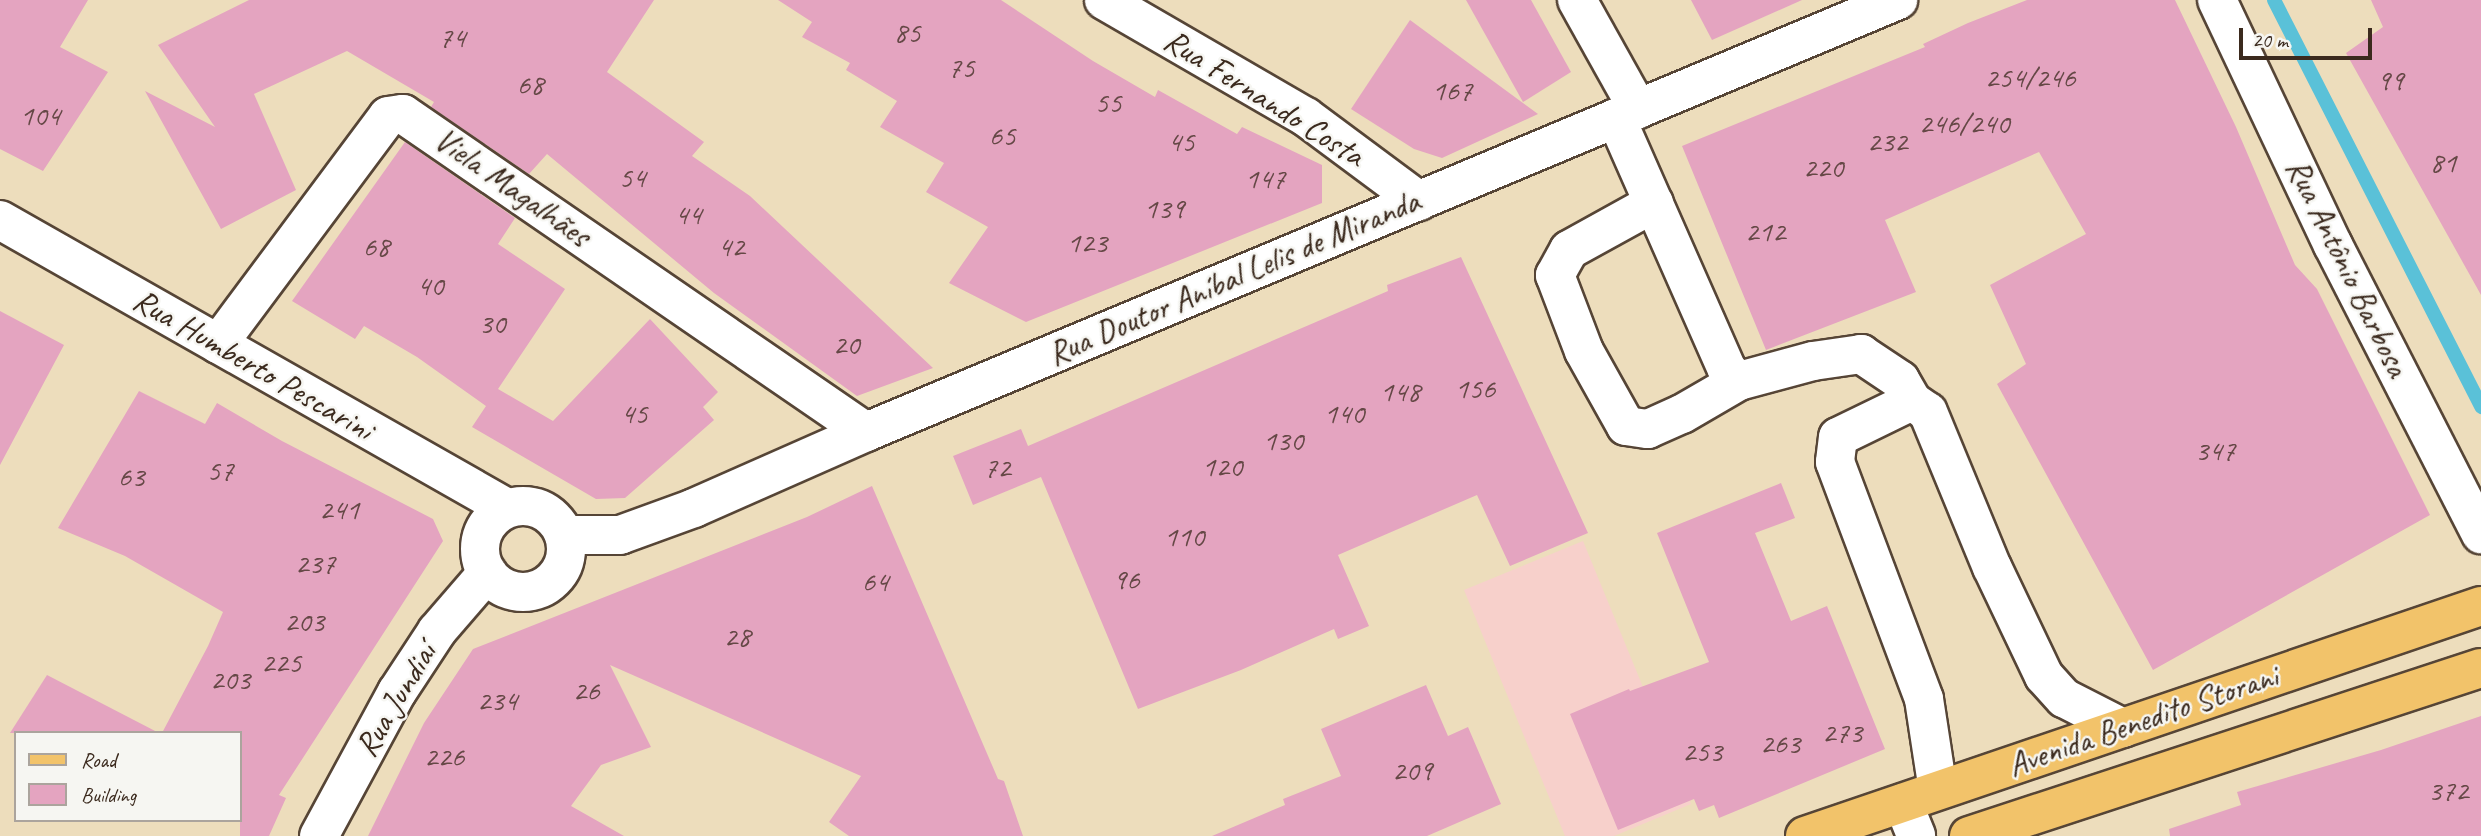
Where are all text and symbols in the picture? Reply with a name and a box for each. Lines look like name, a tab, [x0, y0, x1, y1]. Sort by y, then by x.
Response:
house number: 85	[894, 14, 920, 50]
scale bar	[2243, 14, 2376, 58]
house number: 74	[439, 19, 465, 55]
street label: Rua Fernando Costa	[1158, 21, 1370, 175]
text: 20 m	[2252, 27, 2288, 53]
house number: 75	[948, 49, 974, 85]
house number: 254/246	[1985, 59, 2075, 95]
house number: 99	[2377, 62, 2403, 98]
house number: 68	[517, 66, 543, 102]
house number: 167	[1432, 72, 1472, 108]
house number: 55	[1095, 84, 1121, 120]
house number: 104	[20, 97, 60, 133]
house number: 246/240	[1919, 105, 2009, 141]
house number: 65	[989, 117, 1015, 153]
street label: Viela Magalhães	[427, 120, 597, 256]
house number: 45	[1168, 123, 1194, 159]
house number: 232	[1867, 123, 1907, 159]
house number: 81	[2430, 144, 2456, 180]
house number: 220	[1803, 149, 1843, 185]
street label: Rua Antônio Barbosa	[2277, 152, 2417, 384]
house number: 54	[619, 159, 645, 195]
house number: 147	[1245, 160, 1285, 196]
street label: Rua Doutor Aníbal Lelis de Miranda	[1042, 182, 1426, 374]
house number: 139	[1144, 190, 1184, 226]
house number: 44	[675, 196, 701, 232]
house number: 212	[1745, 213, 1785, 249]
house number: 123	[1067, 224, 1107, 260]
house number: 68	[363, 228, 389, 264]
house number: 42	[718, 228, 744, 264]
house number: 40	[417, 267, 443, 303]
street label: Rua Humberto Pescarini	[127, 281, 379, 449]
house number: 30	[479, 305, 505, 341]
house number: 20	[833, 326, 859, 362]
house number: 156	[1455, 370, 1495, 406]
house number: 148	[1380, 373, 1420, 409]
house number: 45	[621, 395, 647, 431]
house number: 140	[1324, 395, 1364, 431]
house number: 130	[1263, 422, 1303, 458]
house number: 347	[2195, 432, 2235, 468]
house number: 120	[1202, 448, 1242, 484]
house number: 72	[984, 449, 1010, 485]
house number: 57	[207, 452, 233, 488]
house number: 63	[118, 458, 144, 494]
house number: 241	[319, 491, 359, 527]
house number: 110	[1164, 518, 1204, 554]
house number: 237	[295, 545, 335, 581]
house number: 96	[1113, 561, 1139, 597]
house number: 64	[862, 563, 888, 599]
house number: 203	[284, 603, 324, 639]
house number: 28	[724, 618, 750, 654]
street label: Rua Jundiaí	[347, 636, 445, 764]
house number: 225	[261, 644, 301, 680]
street label: Avenida Benedito Storani	[2003, 656, 2283, 786]
house number: 203	[210, 661, 250, 697]
house number: 26	[573, 672, 599, 708]
house number: 234	[477, 682, 517, 718]
house number: 273	[1822, 714, 1862, 750]
house number: 263	[1760, 725, 1800, 761]
legend	[14, 731, 242, 822]
house number: 253	[1682, 733, 1722, 769]
house number: 226	[424, 738, 464, 774]
text: Road	[81, 747, 116, 773]
house number: 209	[1392, 752, 1432, 788]
house number: 372	[2428, 772, 2468, 808]
text: Building	[81, 782, 136, 808]

